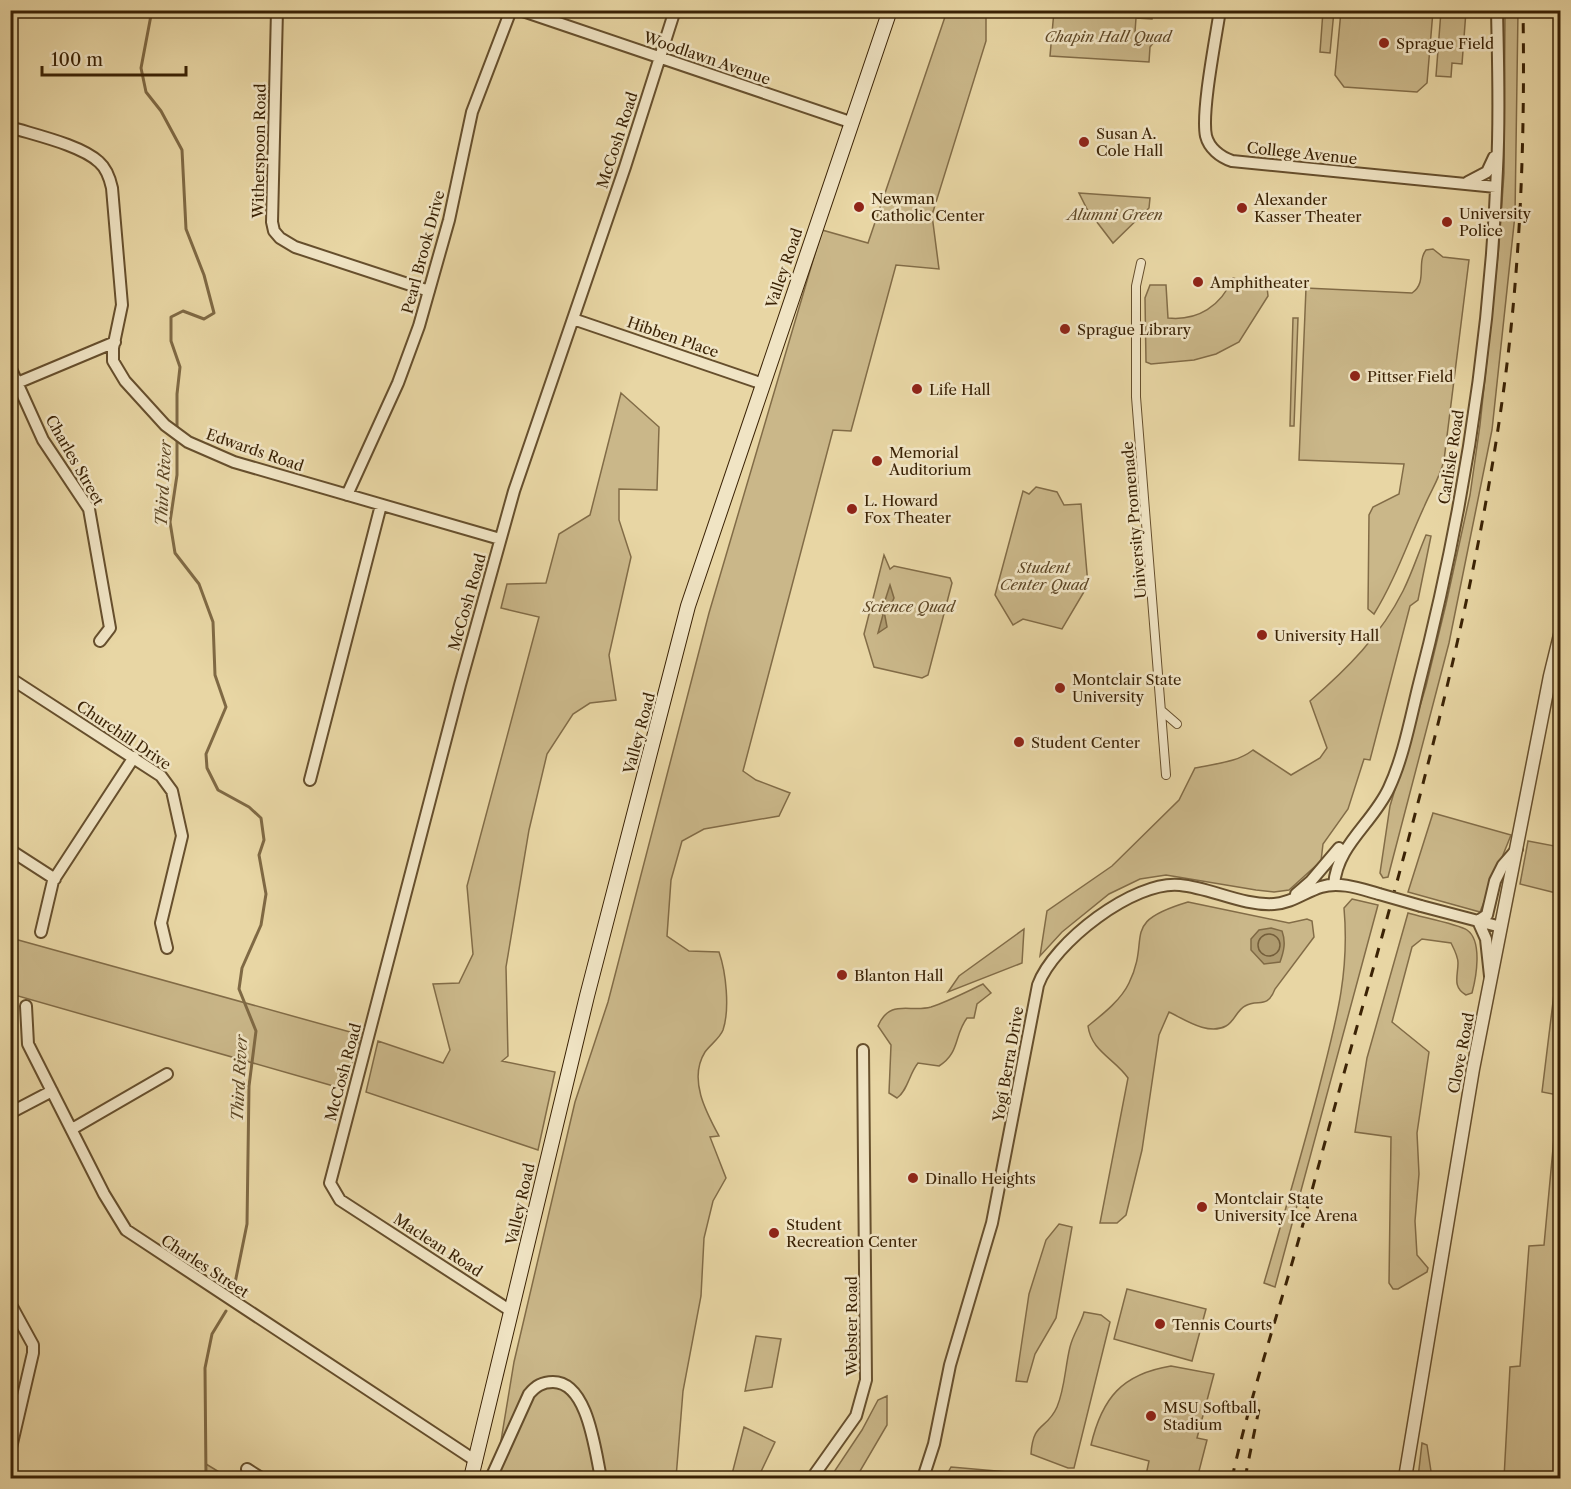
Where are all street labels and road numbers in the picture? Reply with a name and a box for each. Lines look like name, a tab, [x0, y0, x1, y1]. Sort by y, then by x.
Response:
street label: Woodlawn Avenue	[640, 27, 773, 89]
street label: Witherspoon Road	[248, 83, 270, 220]
street label: McCosh Road	[592, 89, 642, 191]
street label: College Avenue	[1246, 138, 1358, 168]
street label: Pearl Brook Drive	[397, 188, 449, 316]
street label: Valley Road	[761, 226, 807, 311]
street label: Hibben Place	[625, 312, 721, 362]
street label: Carlisle Road	[1434, 408, 1468, 506]
street label: Charles Street	[42, 411, 109, 509]
street label: Edwards Road	[204, 424, 306, 476]
street label: University Promenade	[1118, 440, 1150, 600]
street label: McCosh Road	[444, 551, 490, 653]
street label: Valley Road	[619, 690, 659, 777]
street label: Churchill Drive	[73, 696, 175, 774]
street label: Yogi Berra Drive	[988, 1005, 1027, 1124]
street label: Clove Road	[1444, 1011, 1478, 1095]
street label: McCosh Road	[321, 1021, 365, 1123]
street label: Valley Road	[501, 1161, 539, 1248]
street label: Maclean Road	[390, 1209, 486, 1281]
street label: Charles Street	[157, 1231, 253, 1302]
street label: Webster Road	[842, 1276, 861, 1377]

